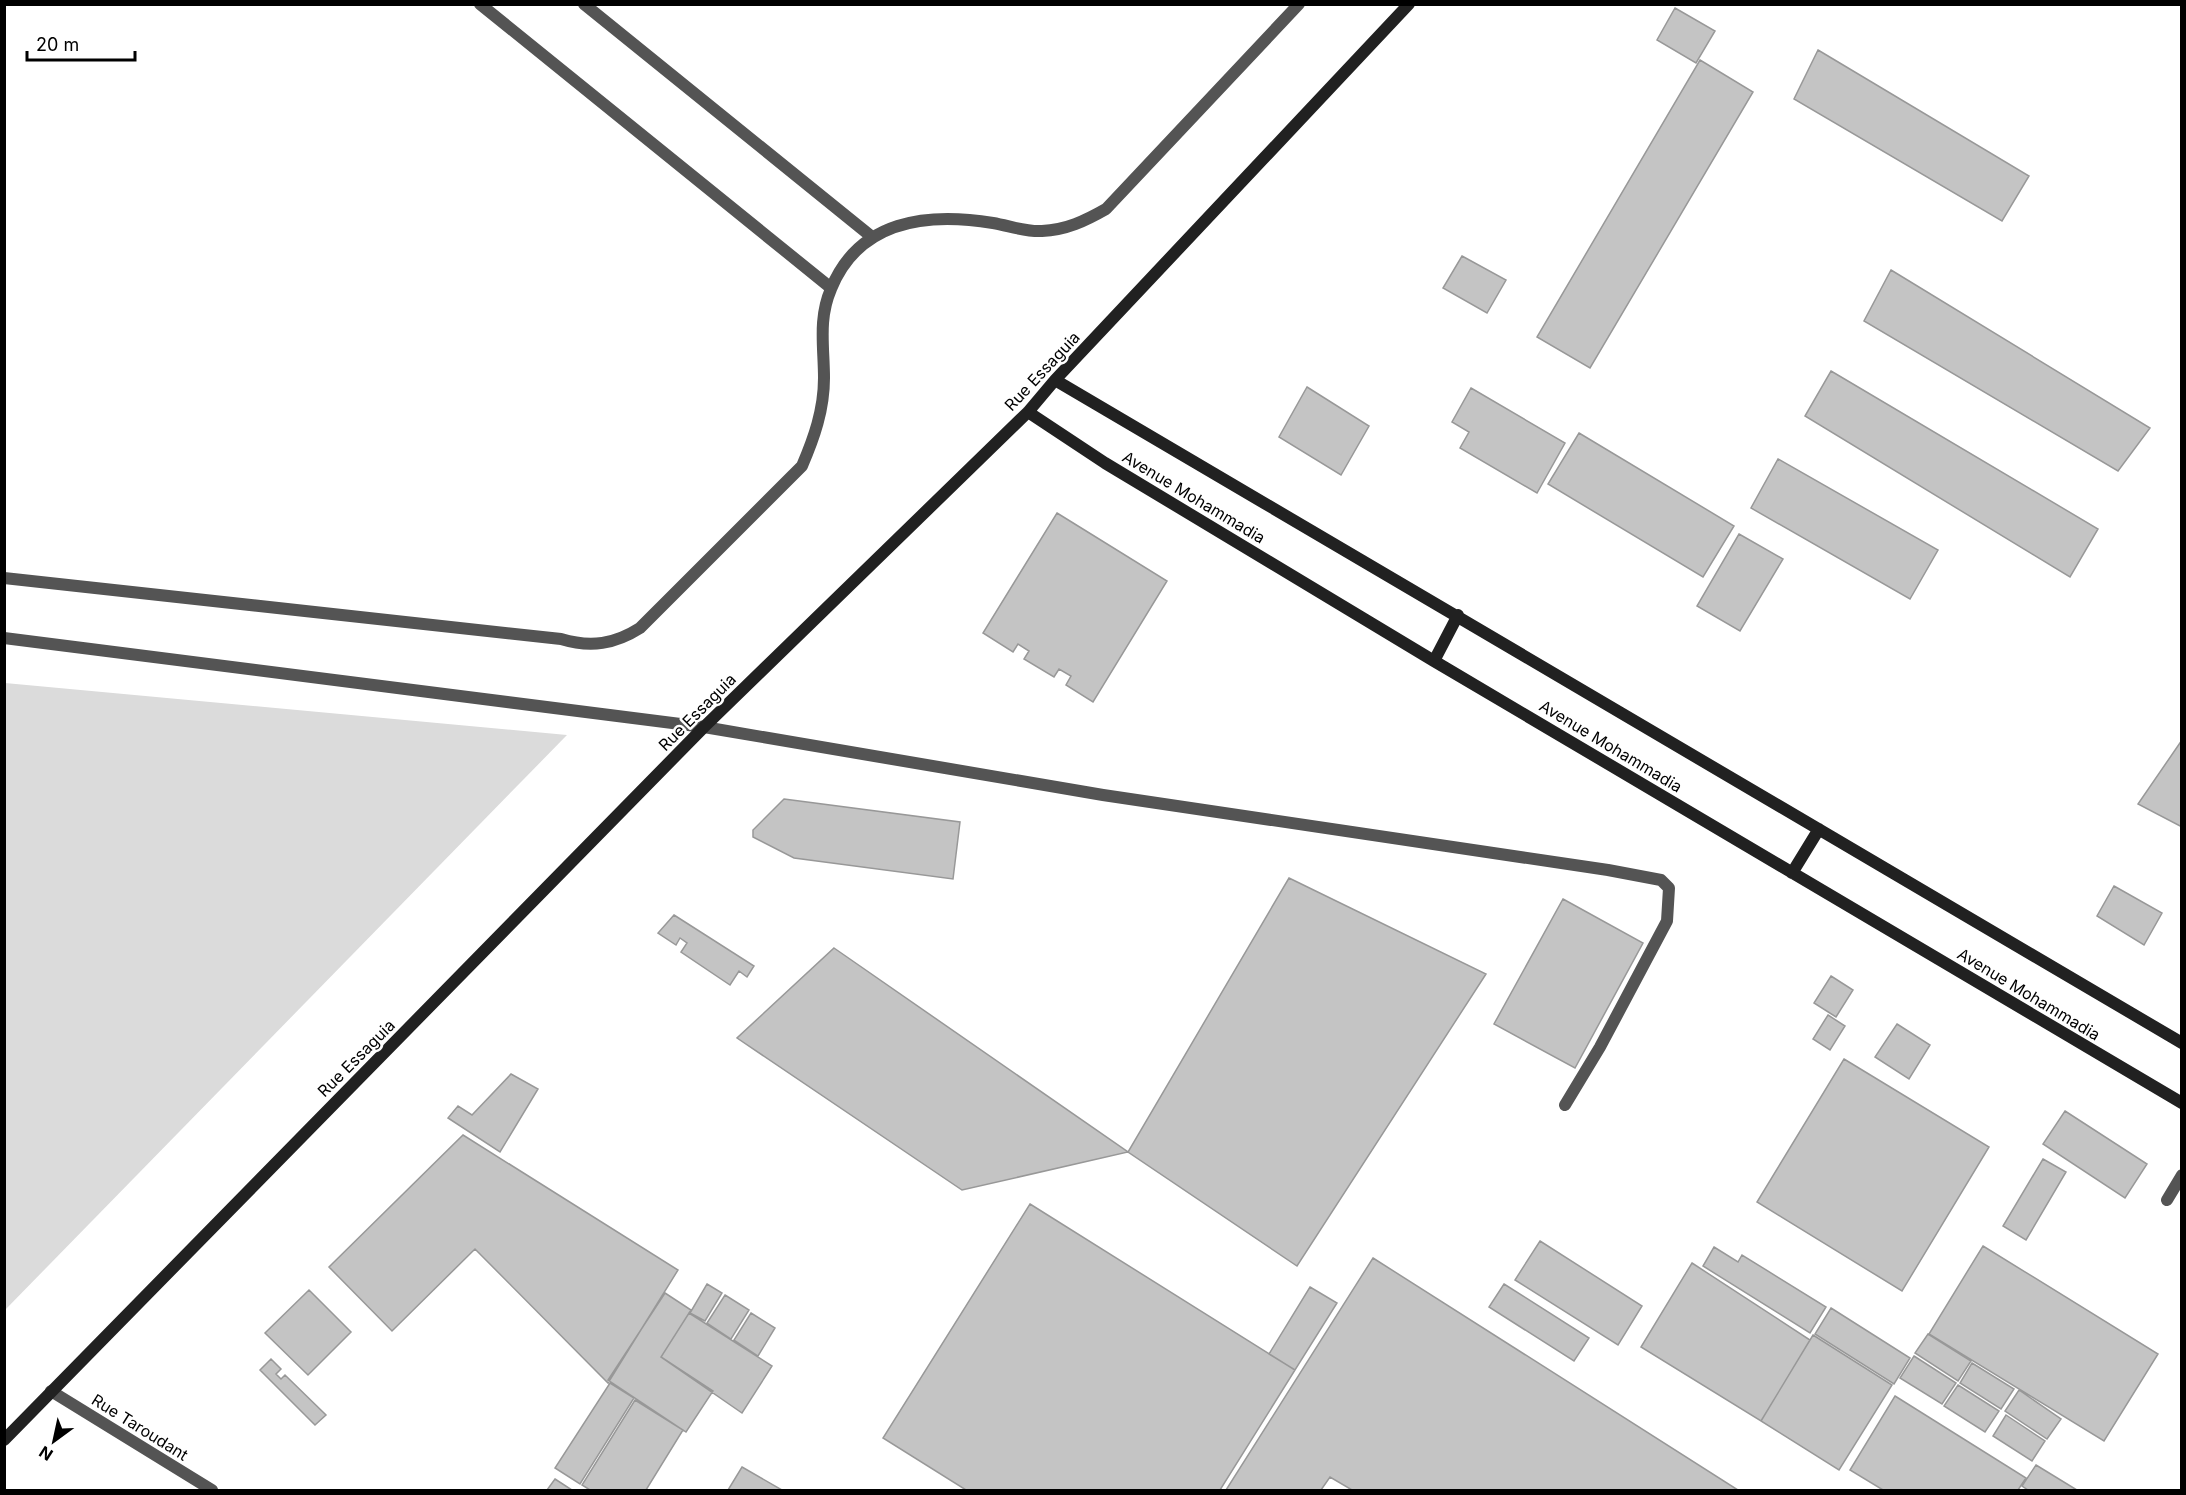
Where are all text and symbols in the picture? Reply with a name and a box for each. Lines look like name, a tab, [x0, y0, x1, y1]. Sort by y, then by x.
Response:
scale bar	[27, 24, 135, 62]
text: 20 m	[36, 34, 79, 55]
street label: Rue Essaguia	[1000, 327, 1084, 415]
street label: Avenue Mohammadia	[1119, 446, 1269, 548]
street label: Rue Essaguia	[654, 669, 740, 755]
street label: Avenue Mohammadia	[1536, 695, 1686, 797]
street label: Avenue Mohammadia	[1954, 943, 2104, 1045]
street label: Rue Essaguia	[313, 1015, 399, 1101]
street label: Rue Taroudant	[88, 1389, 192, 1465]
north arrow	[24, 1411, 84, 1471]
text: N	[35, 1442, 56, 1465]

